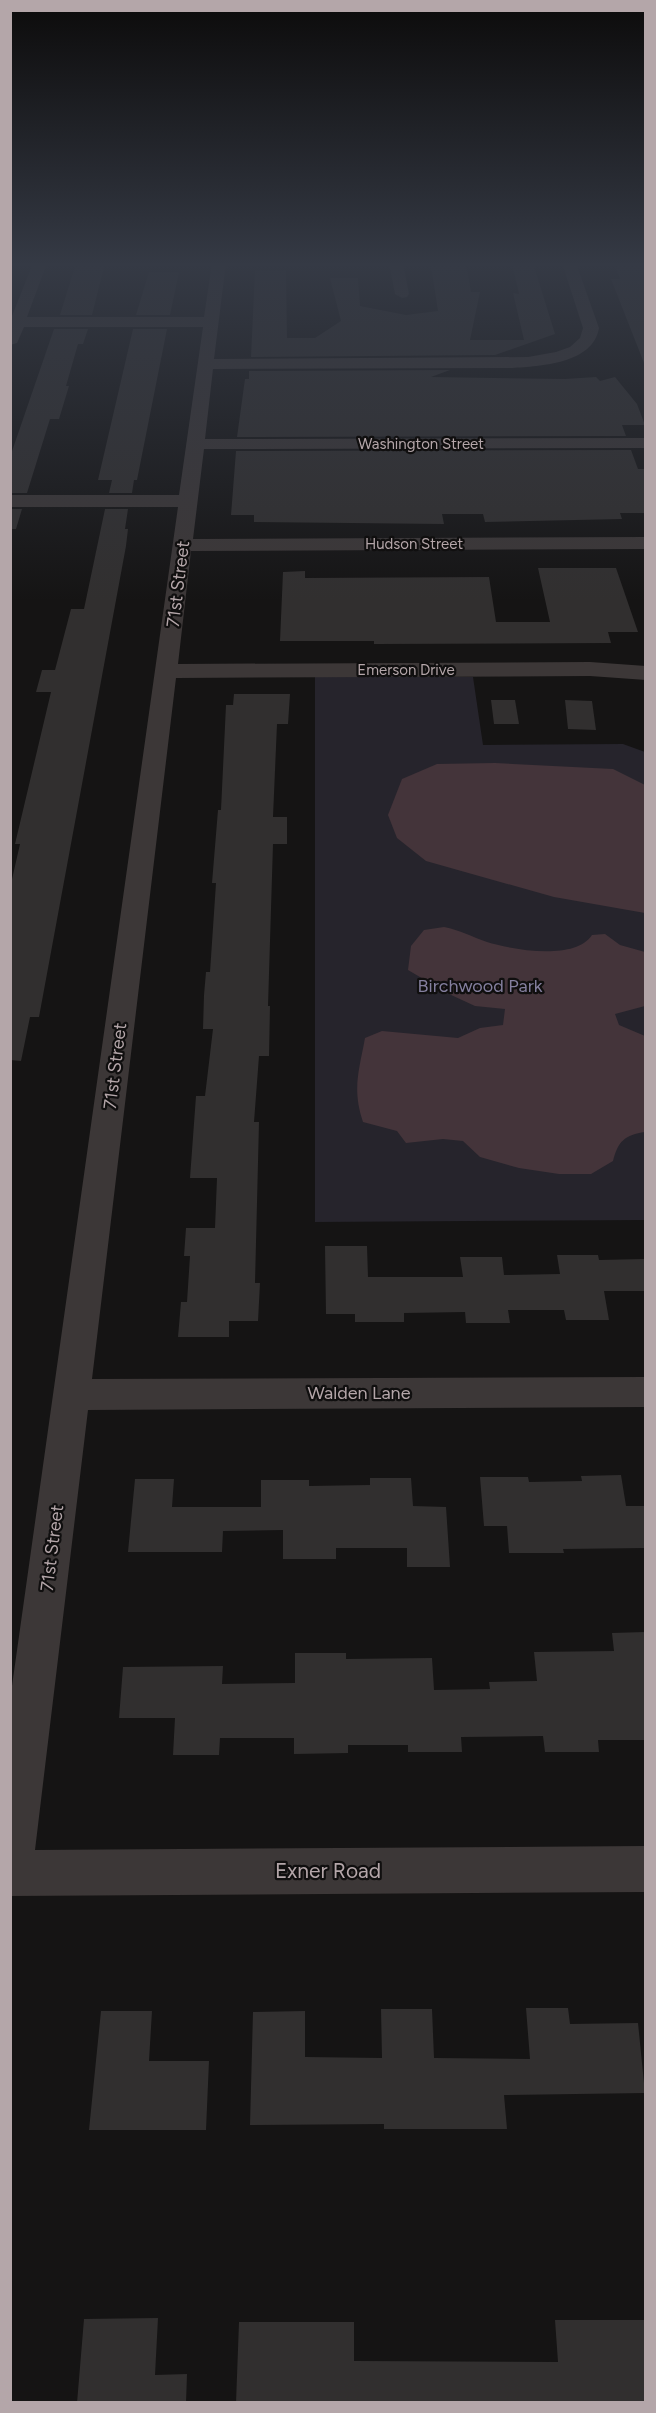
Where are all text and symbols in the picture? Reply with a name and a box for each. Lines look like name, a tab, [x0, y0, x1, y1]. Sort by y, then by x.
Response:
street label: Washington Street	[358, 435, 484, 453]
street label: Hudson Street	[365, 535, 463, 553]
street label: 71st Street	[162, 539, 194, 629]
street label: Emerson Drive	[357, 661, 455, 679]
park label: Birchwood Park	[418, 975, 543, 997]
street label: 71st Street	[99, 1021, 131, 1111]
street label: Walden Lane	[308, 1382, 411, 1404]
street label: 71st Street	[36, 1503, 68, 1593]
street label: Exner Road	[275, 1858, 381, 1883]

